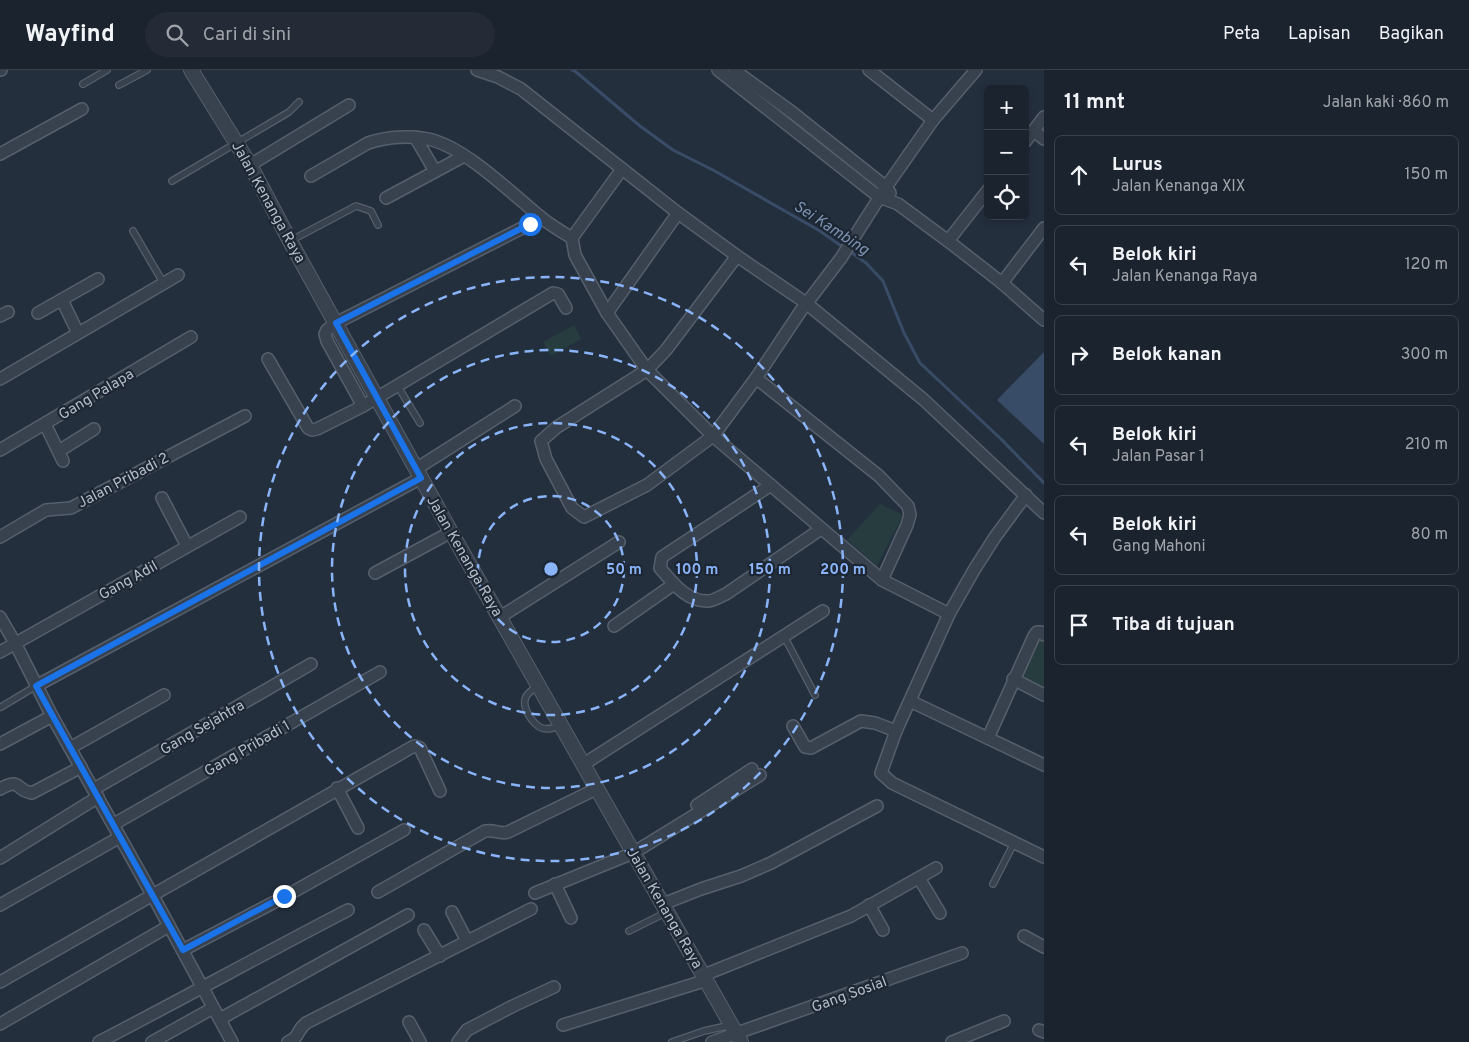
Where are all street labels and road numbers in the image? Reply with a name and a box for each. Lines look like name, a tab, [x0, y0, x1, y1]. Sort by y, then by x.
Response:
street label: Jalan Kenanga Raya	[226, 139, 309, 267]
street label: Gang Palapa	[56, 365, 138, 425]
street label: Jalan Pribadi 2	[75, 449, 173, 513]
street label: Jalan Kenanga Raya	[421, 493, 506, 621]
street label: Gang Adil	[96, 557, 162, 605]
street label: Gang Sejahtra	[157, 697, 248, 760]
street label: Gang Pribadi 1	[201, 717, 294, 782]
street label: Jalan Kenanga Raya	[621, 845, 706, 973]
street label: Gang Sosial	[809, 973, 890, 1018]

